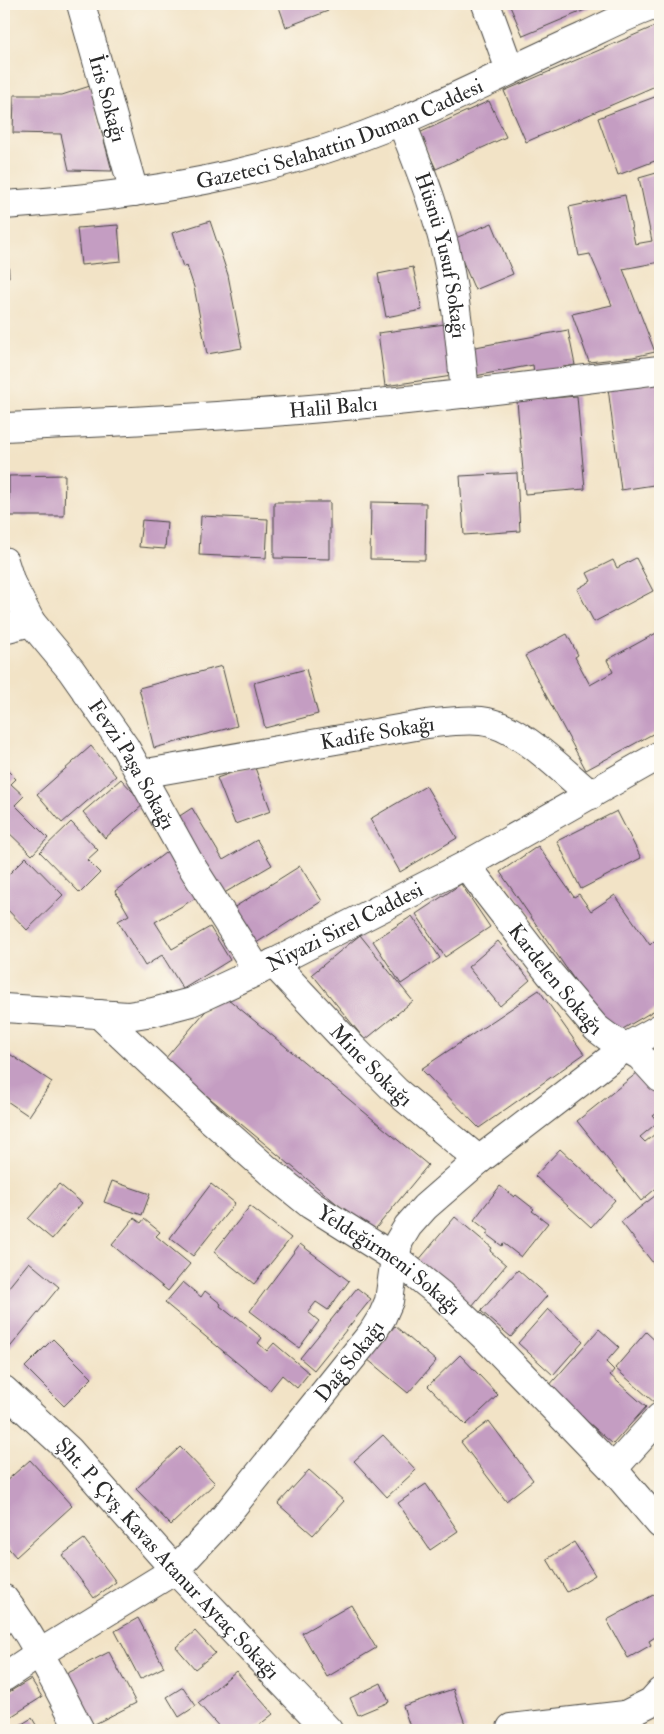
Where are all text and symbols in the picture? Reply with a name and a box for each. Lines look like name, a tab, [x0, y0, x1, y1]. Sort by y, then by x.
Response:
street label: İris Sokağı	[82, 51, 133, 146]
street label: Gazeteci Selahattin Duman Caddesi	[194, 72, 488, 195]
street label: Hüsnü Yusuf Sokağı	[409, 169, 473, 340]
street label: Halil Balcı	[288, 390, 379, 424]
street label: Fevzi Paşa Sokağı	[82, 694, 182, 835]
street label: Kadife Sokağı	[318, 710, 436, 756]
street label: Niyazi Sirel Caddesi	[262, 876, 428, 978]
street label: Kardelen Sokağı	[502, 918, 608, 1042]
street label: Mine Sokağı	[324, 1019, 418, 1113]
street label: Yeldeğirmeni Sokağı	[312, 1199, 467, 1321]
street label: Dağ Sokağı	[309, 1315, 390, 1407]
street label: Şht. P. Çvş. Kavas Atanur Aytaç Sokağı	[50, 1431, 286, 1685]

